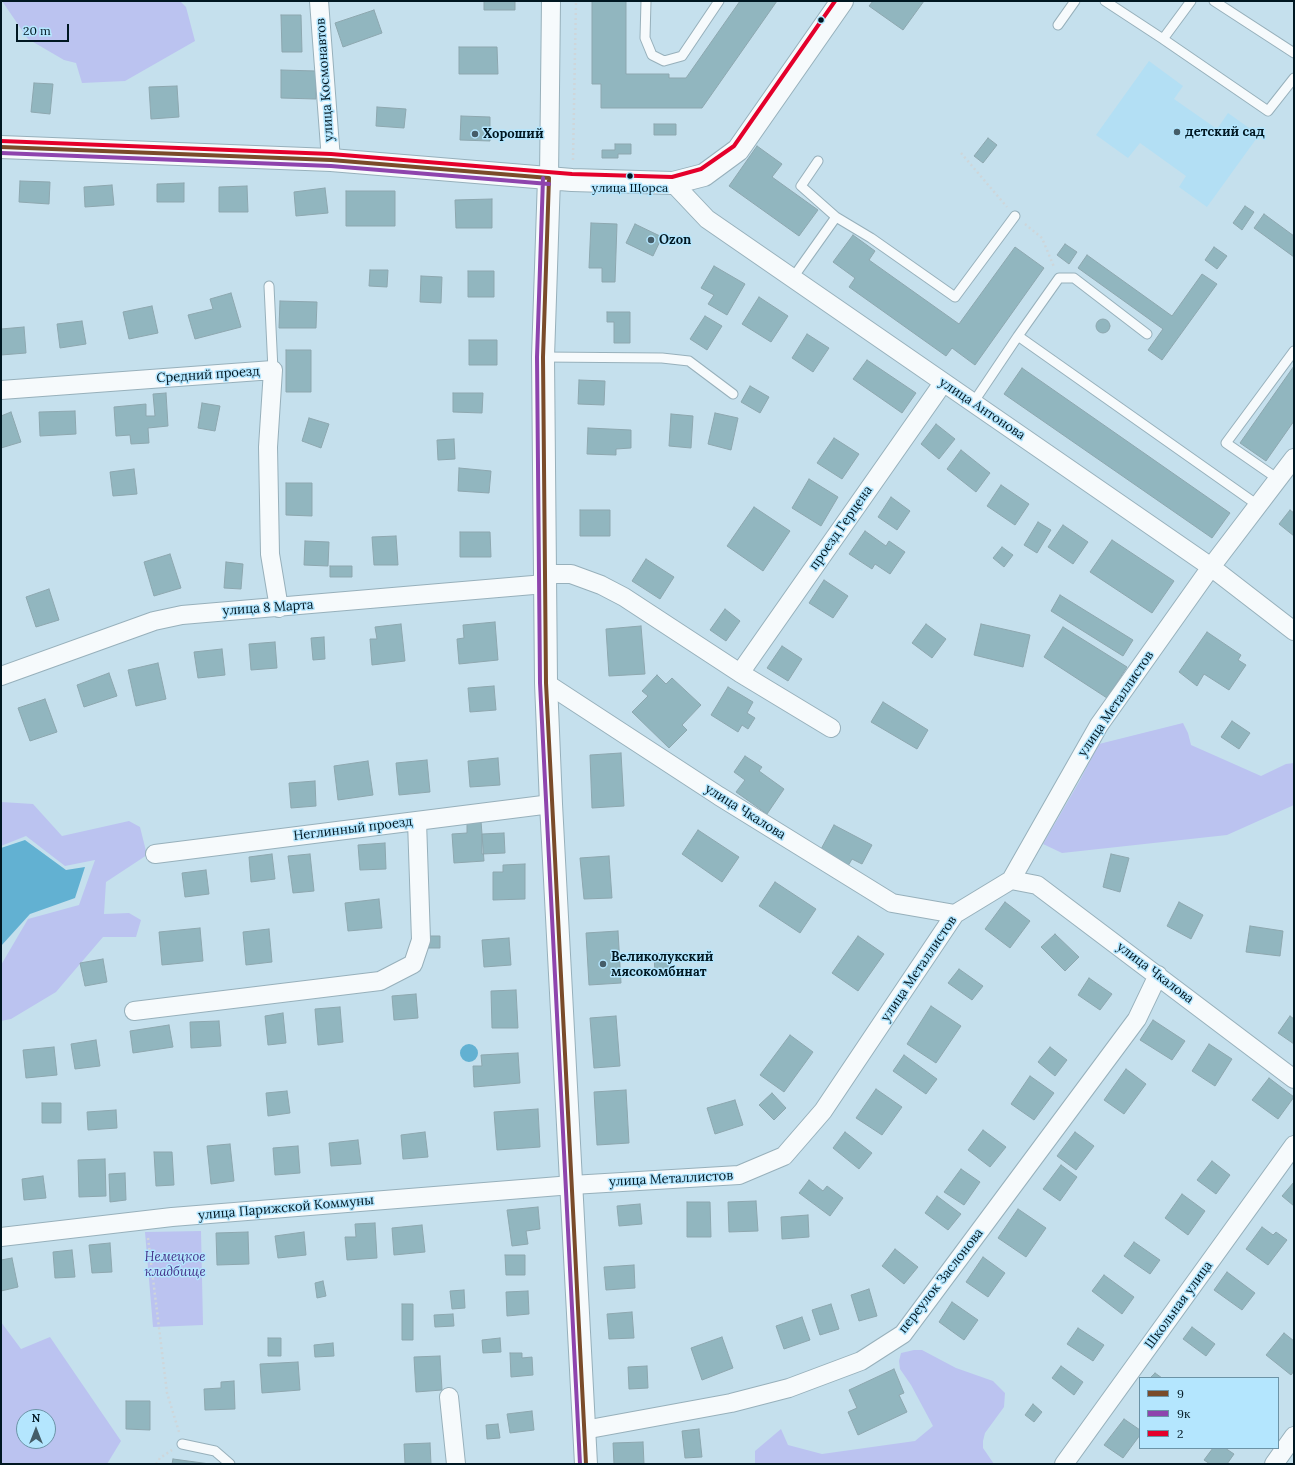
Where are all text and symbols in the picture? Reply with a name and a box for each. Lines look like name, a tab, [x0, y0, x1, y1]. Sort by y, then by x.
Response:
unlabelled marker	[816, 15, 826, 25]
scale bar	[18, 16, 71, 42]
street label: улица Космонавтов	[313, 18, 337, 142]
text: 20 m	[23, 23, 51, 38]
place label: детский сад	[1185, 124, 1265, 140]
place label: Хороший	[483, 126, 543, 142]
marker: детский сад	[1172, 127, 1182, 137]
marker: Хороший	[470, 129, 480, 139]
marker: улица Щорса	[625, 171, 635, 181]
place label: улица Щорса	[592, 182, 668, 196]
place label: Ozon	[659, 232, 691, 248]
marker: Ozon	[646, 235, 656, 245]
street label: Средний проезд	[156, 364, 260, 386]
street label: улица Антонова	[936, 375, 1028, 443]
street label: проезд Герцена	[806, 483, 876, 573]
street label: улица 8 Марта	[222, 597, 314, 619]
street label: улица Металлистов	[1075, 648, 1157, 760]
street label: улица Чкалова	[702, 781, 788, 843]
street label: Неглинный проезд	[293, 814, 413, 844]
street label: улица Металлистов	[878, 913, 960, 1025]
street label: улица Чкалова	[1113, 939, 1197, 1007]
place label: Великолукский мясокомбинат	[611, 949, 713, 980]
marker: Великолукский мясокомбинат	[598, 959, 608, 969]
street label: улица Металлистов	[609, 1168, 733, 1190]
street label: улица Парижской Коммуны	[197, 1193, 375, 1223]
street label: переулок Заслонова	[895, 1226, 987, 1336]
park label: Немецкое кладбище	[144, 1249, 206, 1280]
street label: Школьная улица	[1142, 1258, 1216, 1352]
legend	[1139, 1377, 1279, 1449]
text: 9	[1177, 1386, 1184, 1401]
text: 9к	[1177, 1406, 1190, 1421]
north arrow	[16, 1409, 56, 1449]
text: N	[32, 1411, 40, 1425]
text: 2	[1177, 1426, 1183, 1441]

